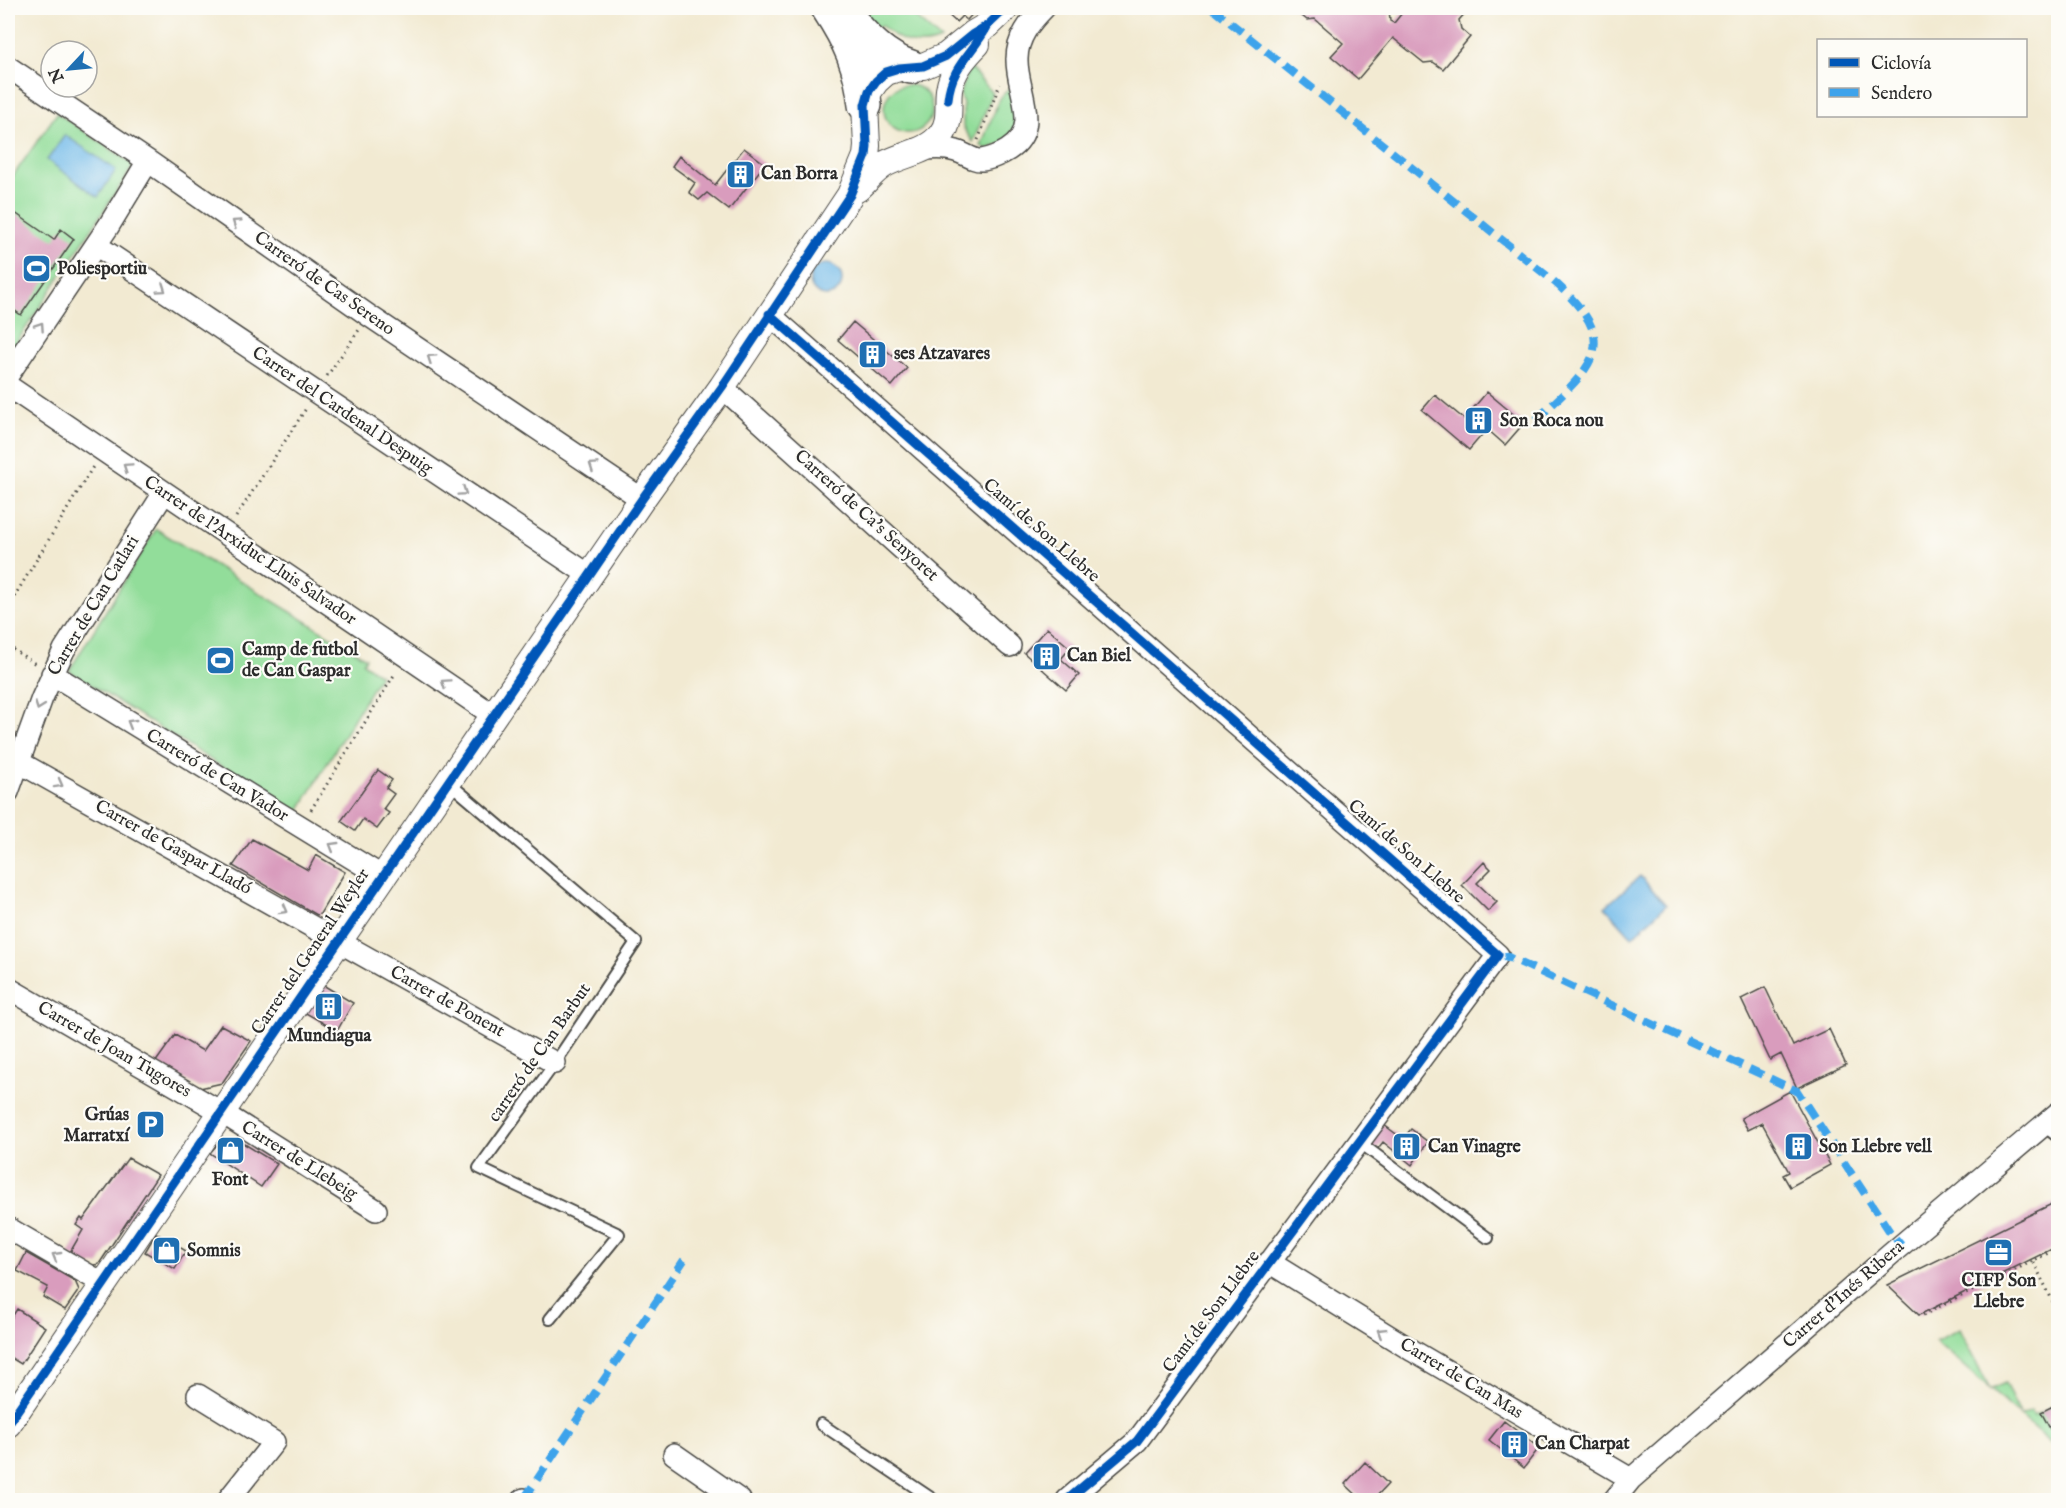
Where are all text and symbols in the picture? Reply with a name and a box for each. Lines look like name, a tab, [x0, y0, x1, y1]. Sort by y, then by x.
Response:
north arrow	[39, 39, 99, 99]
legend	[1817, 39, 2027, 117]
text: Ciclovía	[1871, 53, 1931, 76]
text: N	[45, 64, 70, 86]
text: Sendero	[1871, 83, 1933, 106]
building icon: Can Borra	[724, 158, 756, 190]
place label: Can Borra	[761, 163, 839, 186]
one-way arrow	[232, 219, 243, 230]
street label: Carreró de Cas Sereno	[249, 227, 399, 341]
sports icon: Poliesportiu	[20, 253, 52, 285]
place label: Poliesportiu	[57, 258, 148, 281]
one-way arrow	[155, 282, 166, 293]
one-way arrow	[33, 322, 44, 333]
building icon: ses Atzavares	[857, 338, 889, 370]
street label: Carrer del Cardenal Despuig	[247, 342, 437, 480]
place label: ses Atzavares	[894, 343, 991, 366]
one-way arrow	[427, 353, 437, 365]
building icon: Son Roca nou	[1463, 405, 1495, 437]
place label: Son Roca nou	[1500, 410, 1604, 433]
street label: Carreró de Ca's Senyoret	[789, 445, 943, 587]
one-way arrow	[589, 462, 600, 473]
one-way arrow	[122, 463, 133, 474]
street label: Carrer de l'Arxiduc Lluis Salvador	[139, 471, 361, 631]
street label: Camí de Son Llebre	[978, 474, 1104, 588]
one-way arrow	[457, 484, 467, 496]
street label: Carrer de Can Catlari	[43, 532, 145, 680]
place label: Camp de futbol de Can Gaspar	[242, 639, 359, 683]
building icon: Can Biel	[1030, 640, 1062, 672]
sports icon: Camp de futbol de Can Gaspar	[205, 644, 237, 676]
place label: Can Biel	[1067, 645, 1132, 668]
one-way arrow	[440, 679, 451, 690]
one-way arrow	[34, 700, 47, 710]
one-way arrow	[127, 718, 137, 730]
street label: Carreró de Can Vador	[141, 724, 293, 828]
one-way arrow	[53, 777, 63, 788]
street label: Carrer de Gaspar Lladó	[91, 795, 256, 901]
street label: Camí de Son Llebre	[1343, 795, 1469, 909]
one-way arrow	[329, 842, 339, 854]
street label: Carrer del General Weyler	[247, 864, 376, 1040]
one-way arrow	[278, 903, 288, 914]
street label: Carrer de Ponent	[386, 961, 508, 1043]
street label: carreró de Can Barbut	[483, 979, 597, 1127]
building icon: Mundiagua	[313, 991, 345, 1023]
street label: Carrer de Joan Tugores	[33, 997, 195, 1103]
place label: Mundiagua	[287, 1025, 373, 1048]
place label: Grúas Marratxí	[64, 1104, 131, 1148]
parking icon: Grúas Marratxí	[134, 1109, 166, 1141]
street label: Carrer de Llebeig	[237, 1116, 362, 1206]
building icon: Can Vinagre	[1391, 1131, 1423, 1163]
building icon: Son Llebre vell	[1782, 1131, 1814, 1163]
shop icon: Font	[214, 1135, 246, 1167]
place label: Can Vinagre	[1428, 1136, 1521, 1159]
place label: Son Llebre vell	[1819, 1136, 1933, 1159]
place label: Font	[212, 1169, 249, 1192]
shop icon: Somnis	[150, 1235, 182, 1267]
street label: Carrer d'Inés Ribera	[1778, 1236, 1910, 1354]
office icon: CIFP Son Llebre	[1983, 1236, 2015, 1268]
place label: Somnis	[187, 1240, 241, 1263]
street label: Camí de Son Llebre	[1158, 1246, 1266, 1378]
one-way arrow	[52, 1252, 62, 1263]
place label: CIFP Son Llebre	[1962, 1270, 2037, 1314]
one-way arrow	[1377, 1327, 1387, 1339]
street label: Carrer de Can Mas	[1395, 1333, 1527, 1425]
building icon: Can Charpat	[1498, 1428, 1530, 1460]
place label: Can Charpat	[1535, 1433, 1631, 1456]

